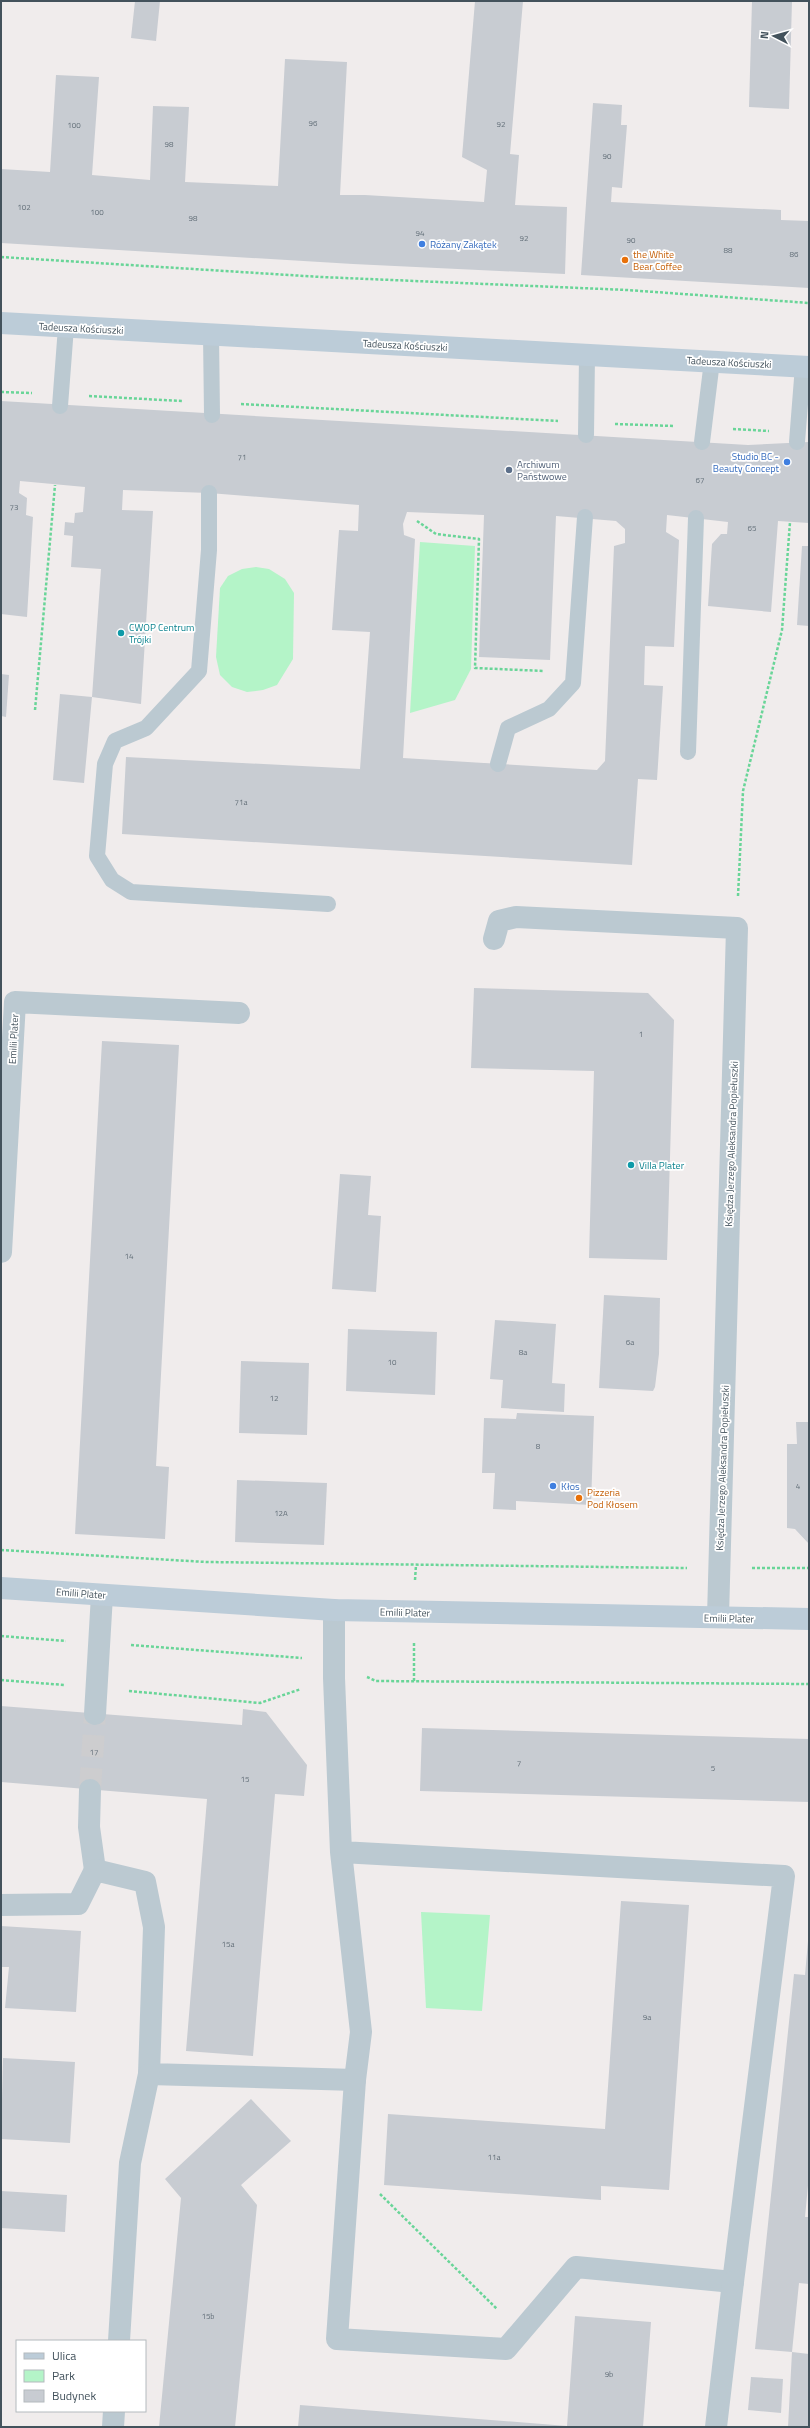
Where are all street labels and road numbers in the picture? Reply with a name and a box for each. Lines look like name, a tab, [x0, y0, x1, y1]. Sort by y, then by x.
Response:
street label: Tadeusza Kościuszki	[38, 319, 124, 338]
street label: Tadeusza Kościuszki	[362, 336, 448, 355]
street label: Tadeusza Kościuszki	[686, 353, 772, 372]
street label: Emilii Plater	[5, 1013, 22, 1065]
street label: Księdza Jerzego Aleksandra Popiełuszki	[721, 1061, 742, 1227]
street label: Księdza Jerzego Aleksandra Popiełuszki	[712, 1385, 733, 1551]
street label: Emilii Plater	[55, 1584, 107, 1603]
street label: Emilii Plater	[380, 1605, 431, 1620]
street label: Emilii Plater	[704, 1611, 755, 1626]

